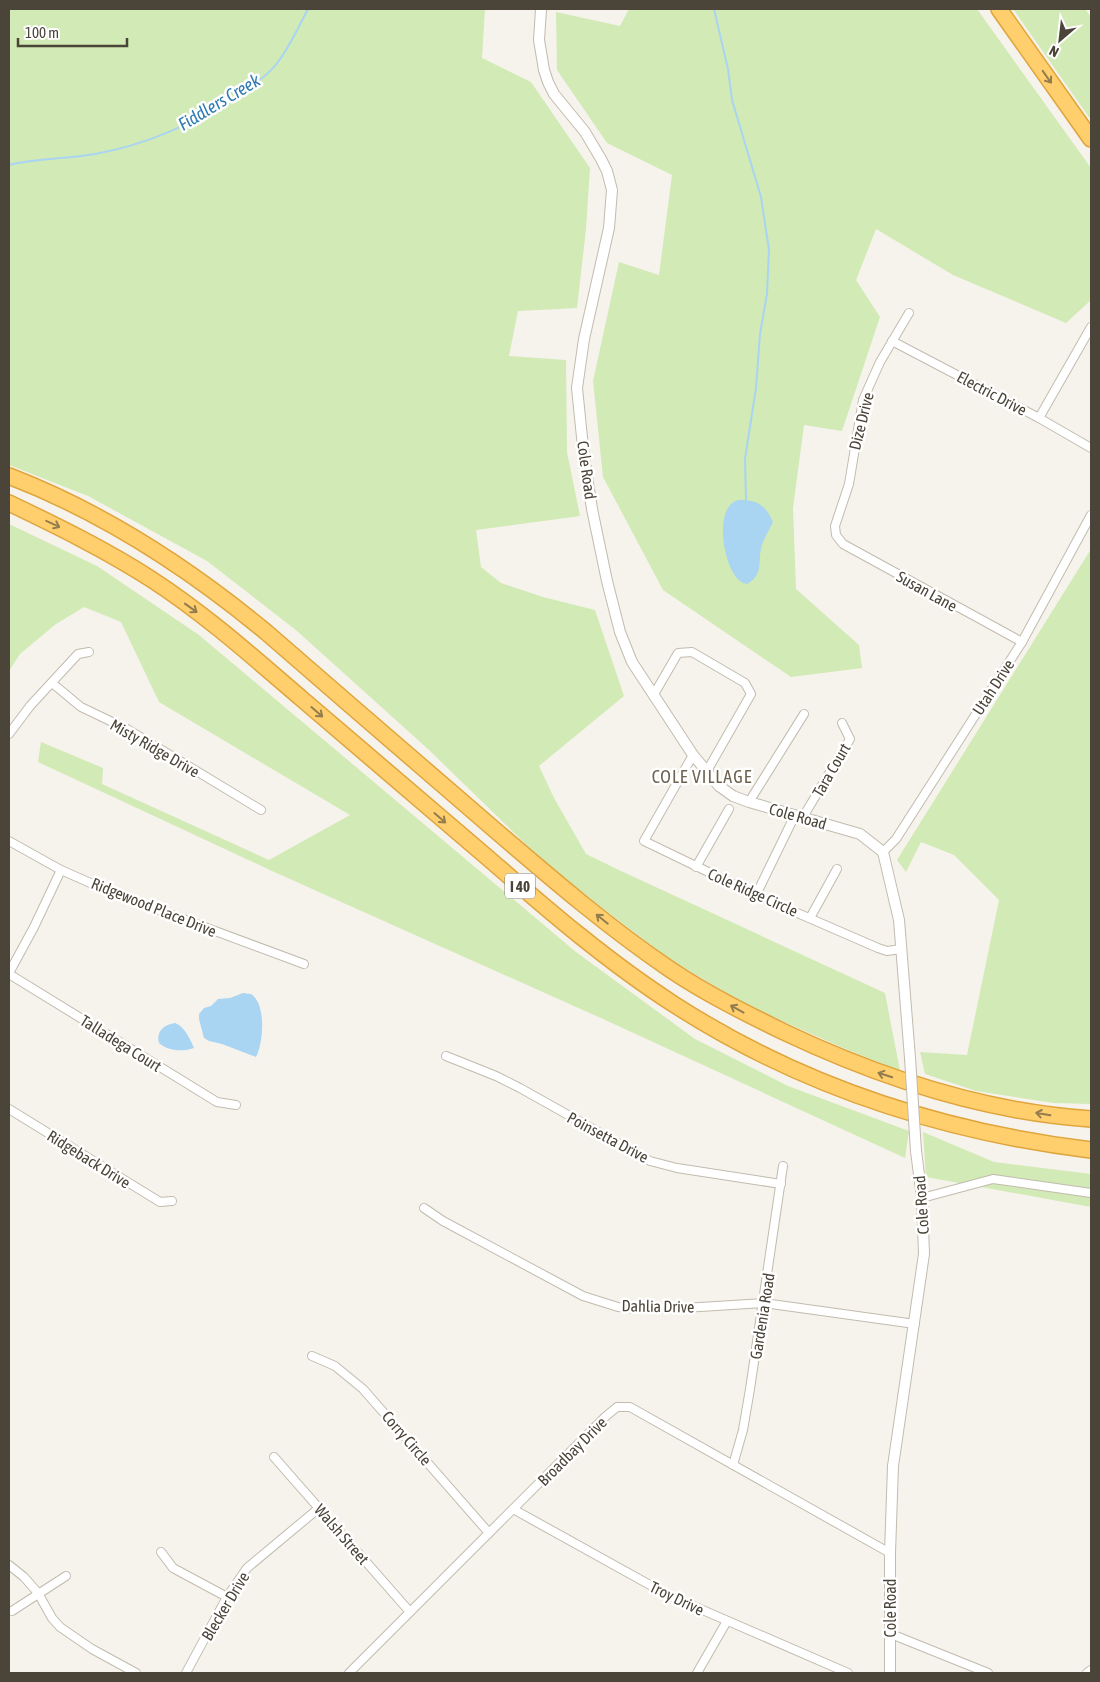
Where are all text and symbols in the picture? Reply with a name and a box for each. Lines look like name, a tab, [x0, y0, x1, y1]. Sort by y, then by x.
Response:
scale bar	[18, 15, 126, 47]
north arrow	[1035, 15, 1085, 65]
text: 100 m	[25, 24, 59, 41]
text: N	[1046, 42, 1061, 60]
water label: Fiddlers Creek	[174, 69, 265, 135]
one-way arrow	[1042, 70, 1052, 84]
street label: Electric Drive	[954, 367, 1030, 419]
street label: Dize Drive	[845, 390, 877, 452]
street label: Cole Road	[574, 440, 600, 500]
one-way arrow	[45, 520, 60, 530]
street label: Susan Lane	[894, 567, 960, 615]
one-way arrow	[184, 603, 198, 613]
street label: Utah Drive	[968, 656, 1018, 718]
one-way arrow	[310, 706, 323, 718]
street label: Misty Ridge Drive	[107, 715, 203, 782]
street label: Tara Court	[808, 740, 854, 800]
district label: COLE VILLAGE	[652, 766, 752, 787]
street label: Cole Road	[767, 799, 829, 833]
one-way arrow	[433, 812, 446, 823]
street label: Cole Ridge Circle	[705, 864, 801, 921]
street label: Ridgewood Place Drive	[89, 874, 219, 941]
road number: I 40	[505, 874, 535, 898]
one-way arrow	[595, 914, 608, 925]
one-way arrow	[731, 1003, 745, 1013]
street label: Talladega Court	[77, 1011, 165, 1076]
one-way arrow	[878, 1070, 894, 1079]
street label: Poinsetta Drive	[564, 1108, 652, 1166]
one-way arrow	[1035, 1109, 1051, 1119]
street label: Ridgeback Drive	[44, 1126, 134, 1192]
street label: Cole Road	[910, 1175, 932, 1235]
street label: Gardenia Road	[746, 1272, 778, 1360]
street label: Dahlia Drive	[621, 1296, 695, 1316]
street label: Corry Circle	[378, 1407, 435, 1469]
street label: Broadbay Drive	[534, 1413, 611, 1490]
street label: Walsh Street	[311, 1500, 373, 1568]
street label: Blecker Drive	[198, 1568, 252, 1644]
street label: Troy Drive	[647, 1577, 707, 1620]
street label: Cole Road	[881, 1579, 899, 1637]

